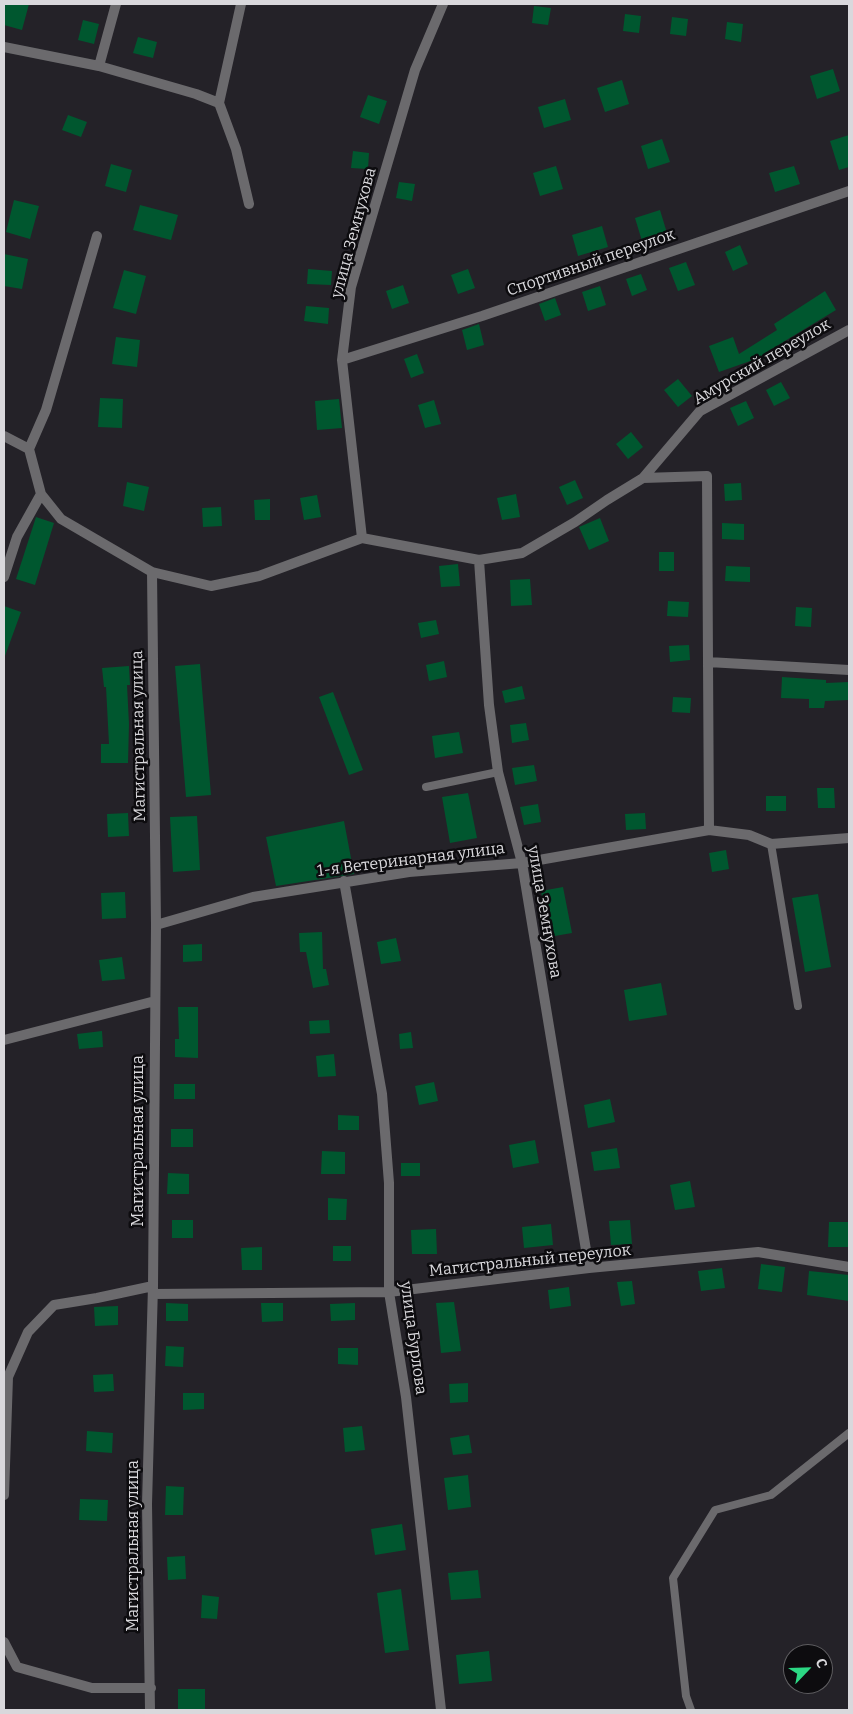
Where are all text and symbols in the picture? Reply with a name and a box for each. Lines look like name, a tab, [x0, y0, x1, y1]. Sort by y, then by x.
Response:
street label: улица Земнухова	[327, 166, 381, 300]
street label: Спортивный переулок	[504, 225, 678, 301]
street label: Амурский переулок	[690, 315, 834, 409]
street label: Магистральная улица	[128, 650, 150, 822]
street label: 1-я Ветеринарная улица	[316, 839, 506, 881]
street label: улица Земнухова	[523, 844, 565, 980]
street label: Магистральная улица	[129, 1055, 149, 1227]
street label: Магистральный переулок	[428, 1241, 632, 1281]
street label: улица Бурлова	[396, 1280, 430, 1396]
street label: Магистральная улица	[124, 1460, 144, 1632]
north arrow	[783, 1644, 833, 1694]
text: С	[812, 1656, 831, 1671]

